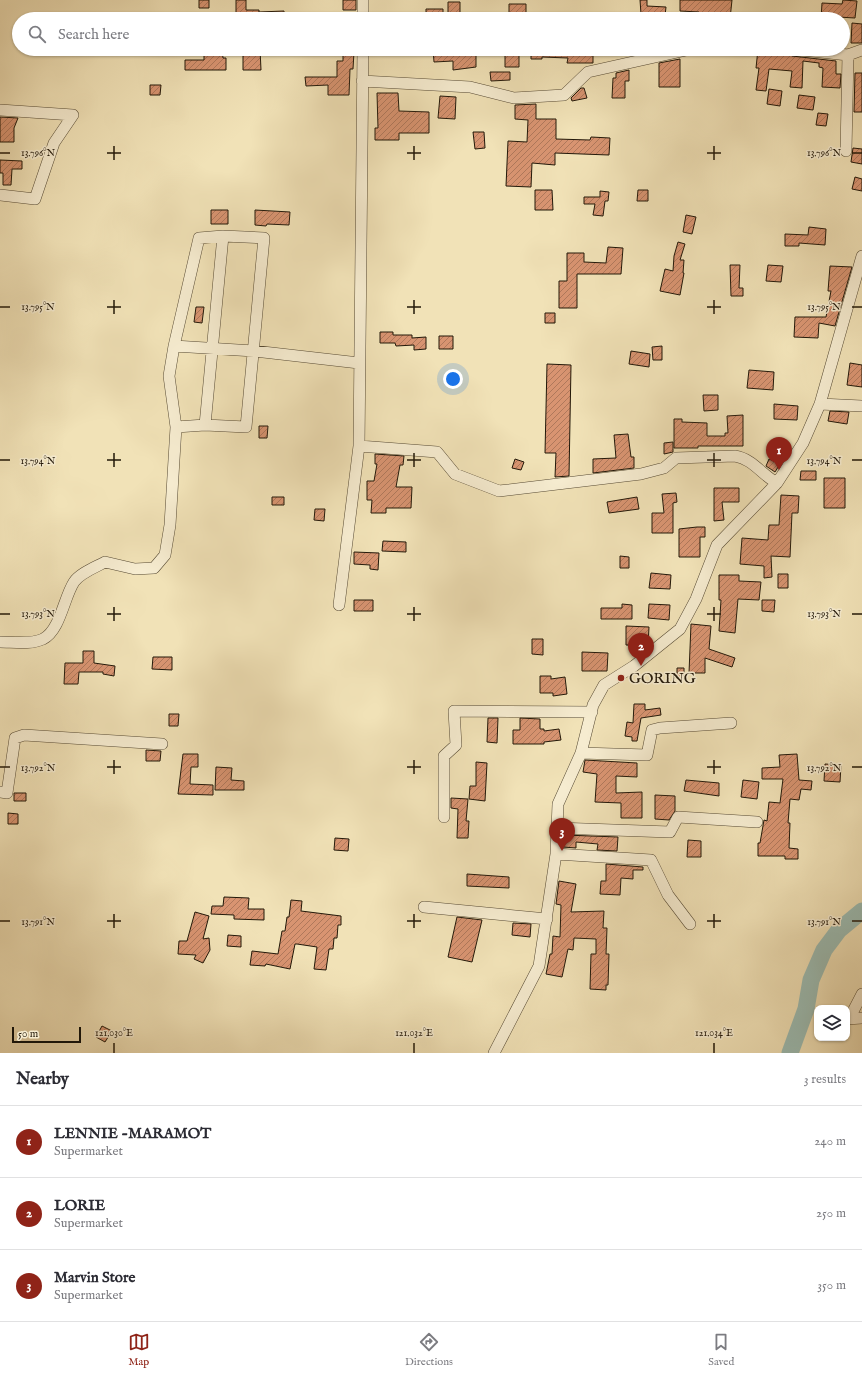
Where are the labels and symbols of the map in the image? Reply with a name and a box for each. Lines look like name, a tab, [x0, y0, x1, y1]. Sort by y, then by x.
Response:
text: 13.796°N	[21, 147, 55, 160]
text: 13.796°N	[807, 147, 841, 160]
text: 13.795°N	[21, 301, 55, 314]
text: 13.795°N	[807, 301, 841, 314]
your location	[443, 369, 463, 389]
pin: 1	[766, 437, 792, 470]
text: 13.794°N	[21, 455, 56, 468]
text: 13.794°N	[807, 455, 842, 468]
text: 13.793°N	[21, 608, 55, 621]
text: 13.793°N	[807, 608, 841, 621]
pin: 2	[628, 633, 654, 666]
place label: GORING	[629, 669, 696, 688]
marker: GORING	[616, 673, 626, 683]
text: 13.792°N	[21, 762, 56, 775]
text: 13.792°N	[807, 762, 842, 775]
pin: 3	[549, 818, 575, 851]
text: 13.791°N	[21, 916, 55, 929]
text: 13.791°N	[807, 916, 841, 929]
scale bar	[12, 1025, 81, 1044]
text: 121.030°E	[95, 1027, 133, 1040]
text: 121.032°E	[395, 1027, 433, 1040]
text: 121.034°E	[695, 1027, 733, 1040]

